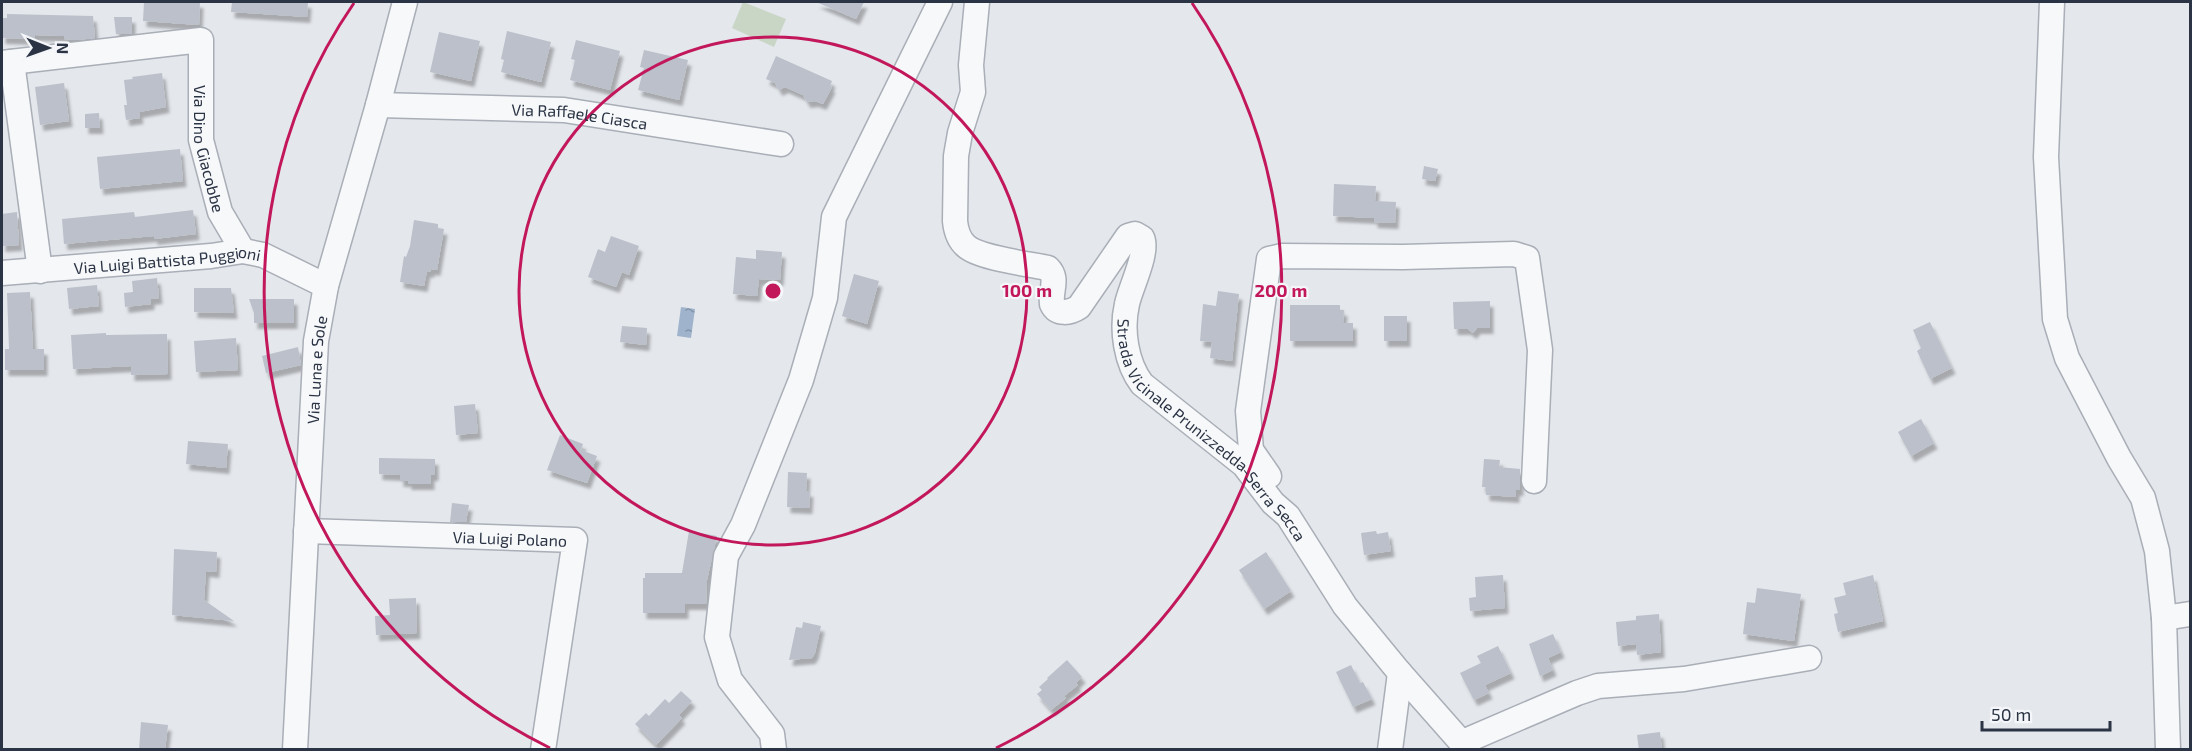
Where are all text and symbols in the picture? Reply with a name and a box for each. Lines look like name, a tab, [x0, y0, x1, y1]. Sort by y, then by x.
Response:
north arrow	[18, 18, 78, 78]
text: N	[54, 42, 73, 54]
street label: Via Dino Giacobbe	[192, 85, 229, 214]
street label: Via Raffaele Ciasca	[511, 99, 649, 132]
street label: Via Luigi Battista Puggioni	[73, 241, 263, 277]
text: 100 m	[1002, 279, 1052, 301]
text: 200 m	[1255, 279, 1307, 301]
centre of rings	[763, 281, 783, 301]
street label: Via Luna e Sole	[302, 314, 330, 424]
street label: Strada Vicinale Prunizzedda-Serra Secca	[1115, 318, 1311, 544]
street label: Via Luigi Polano	[452, 526, 567, 549]
scale bar	[1982, 694, 2110, 732]
text: 50 m	[1991, 703, 2031, 725]

